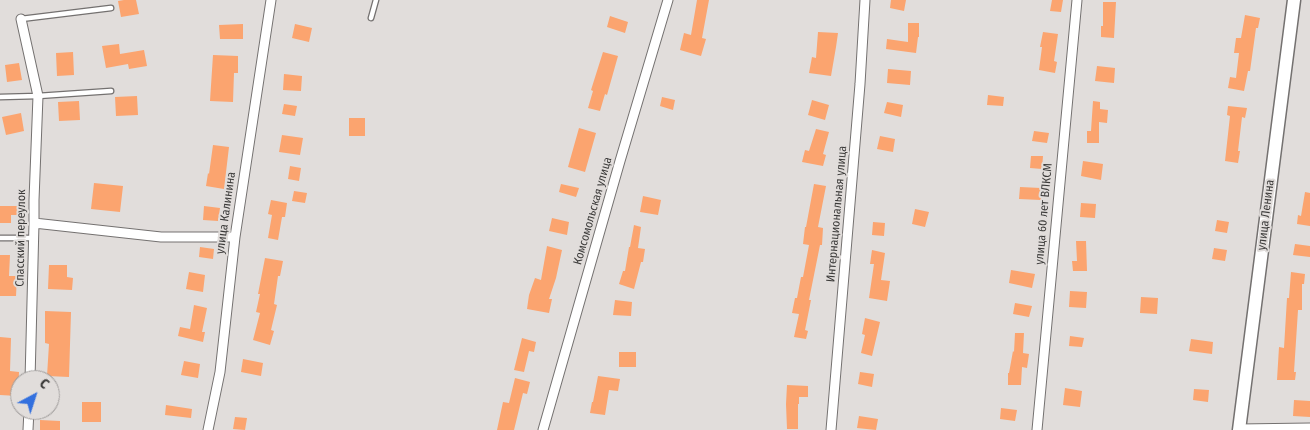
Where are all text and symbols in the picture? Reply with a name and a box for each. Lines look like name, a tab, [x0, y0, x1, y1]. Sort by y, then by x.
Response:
street label: Интернациональная улица	[824, 145, 850, 283]
street label: Комсомольская улица	[571, 155, 615, 267]
street label: улица 60 лет ВЛКСМ	[1032, 163, 1056, 265]
street label: улица Калинина	[213, 171, 239, 255]
street label: улица Ленина	[1255, 179, 1277, 251]
street label: Спасский переулок	[13, 189, 29, 287]
north arrow	[10, 370, 60, 420]
text: С	[36, 375, 53, 393]

